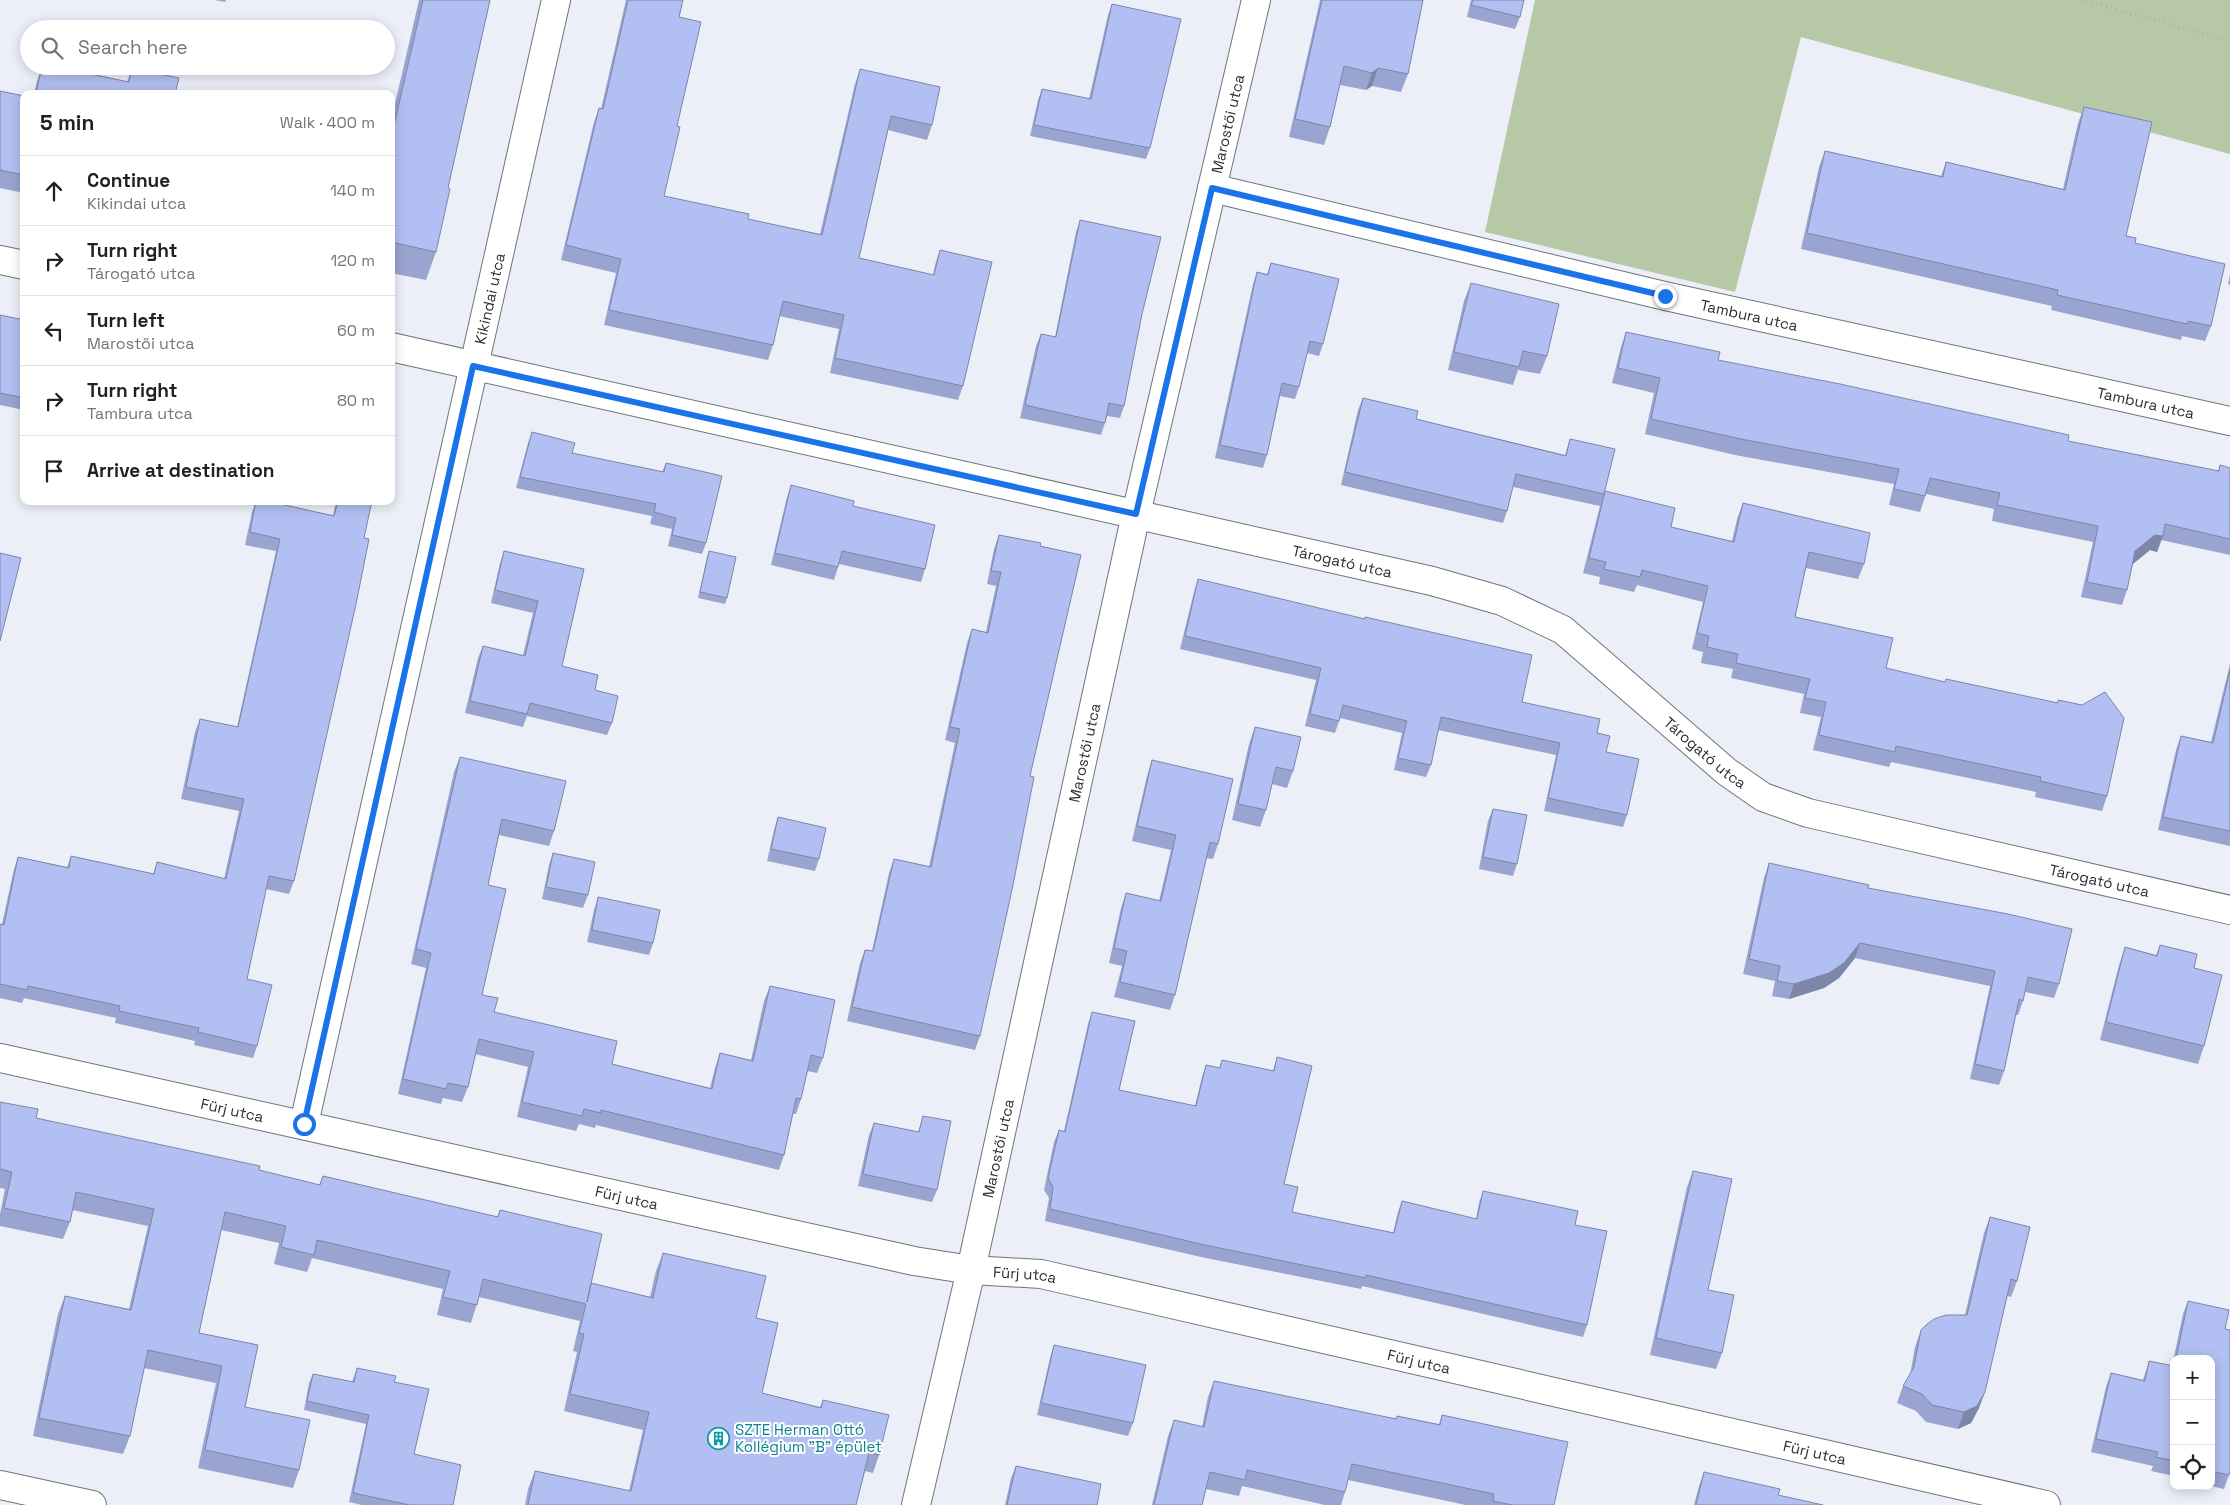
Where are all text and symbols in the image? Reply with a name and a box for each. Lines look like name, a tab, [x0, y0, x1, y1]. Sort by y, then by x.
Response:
search box	[20, 20, 395, 75]
icon: search	[38, 34, 66, 62]
text: Search here	[78, 35, 188, 60]
street label: Marostői utca	[1206, 72, 1248, 175]
text: 5 min	[40, 109, 94, 136]
text: Walk · 400 m	[280, 112, 375, 133]
text: Continue	[87, 168, 170, 193]
icon: ahead	[40, 177, 68, 205]
text: 140 m	[330, 180, 375, 201]
text: Kikindai utca	[87, 193, 186, 214]
text: Turn right	[87, 238, 177, 263]
icon: right	[40, 247, 68, 275]
text: 120 m	[331, 250, 375, 271]
street label: Kikindai utca	[470, 251, 509, 346]
text: Tárogató utca	[87, 263, 196, 284]
route end	[1654, 285, 1677, 308]
street label: Tambura utca	[1699, 295, 1800, 335]
text: Turn left	[87, 308, 165, 333]
icon: left	[40, 317, 68, 345]
text: 60 m	[337, 320, 375, 341]
text: Marostői utca	[87, 333, 195, 354]
text: Turn right	[87, 378, 177, 403]
street label: Tambura utca	[2095, 382, 2197, 422]
icon: right	[40, 387, 68, 415]
text: 80 m	[337, 390, 375, 411]
text: Tambura utca	[87, 403, 193, 424]
icon: arrive	[40, 457, 68, 485]
text: Arrive at destination	[87, 458, 275, 483]
street label: Tárogató utca	[1290, 540, 1394, 581]
street label: Marostői utca	[1064, 701, 1104, 804]
street label: Tárogató utca	[1660, 712, 1751, 792]
street label: Tárogató utca	[2048, 859, 2152, 901]
street label: Fürj utca	[199, 1093, 266, 1126]
street label: Marostői utca	[978, 1097, 1018, 1200]
route start	[293, 1113, 316, 1136]
street label: Fürj utca	[593, 1181, 660, 1213]
street label: Fürj utca	[992, 1262, 1059, 1287]
street label: Fürj utca	[1386, 1344, 1453, 1377]
map controls	[2170, 1355, 2215, 1490]
button: +	[2170, 1355, 2215, 1400]
button: −	[2170, 1400, 2215, 1445]
place label: SZTE Herman Ottó Kollégium "B" épület	[735, 1420, 882, 1456]
building icon: SZTE Herman Ottó Kollégium "B" épület	[707, 1426, 731, 1450]
street label: Fürj utca	[1781, 1435, 1848, 1468]
button: locate	[2170, 1445, 2215, 1490]

